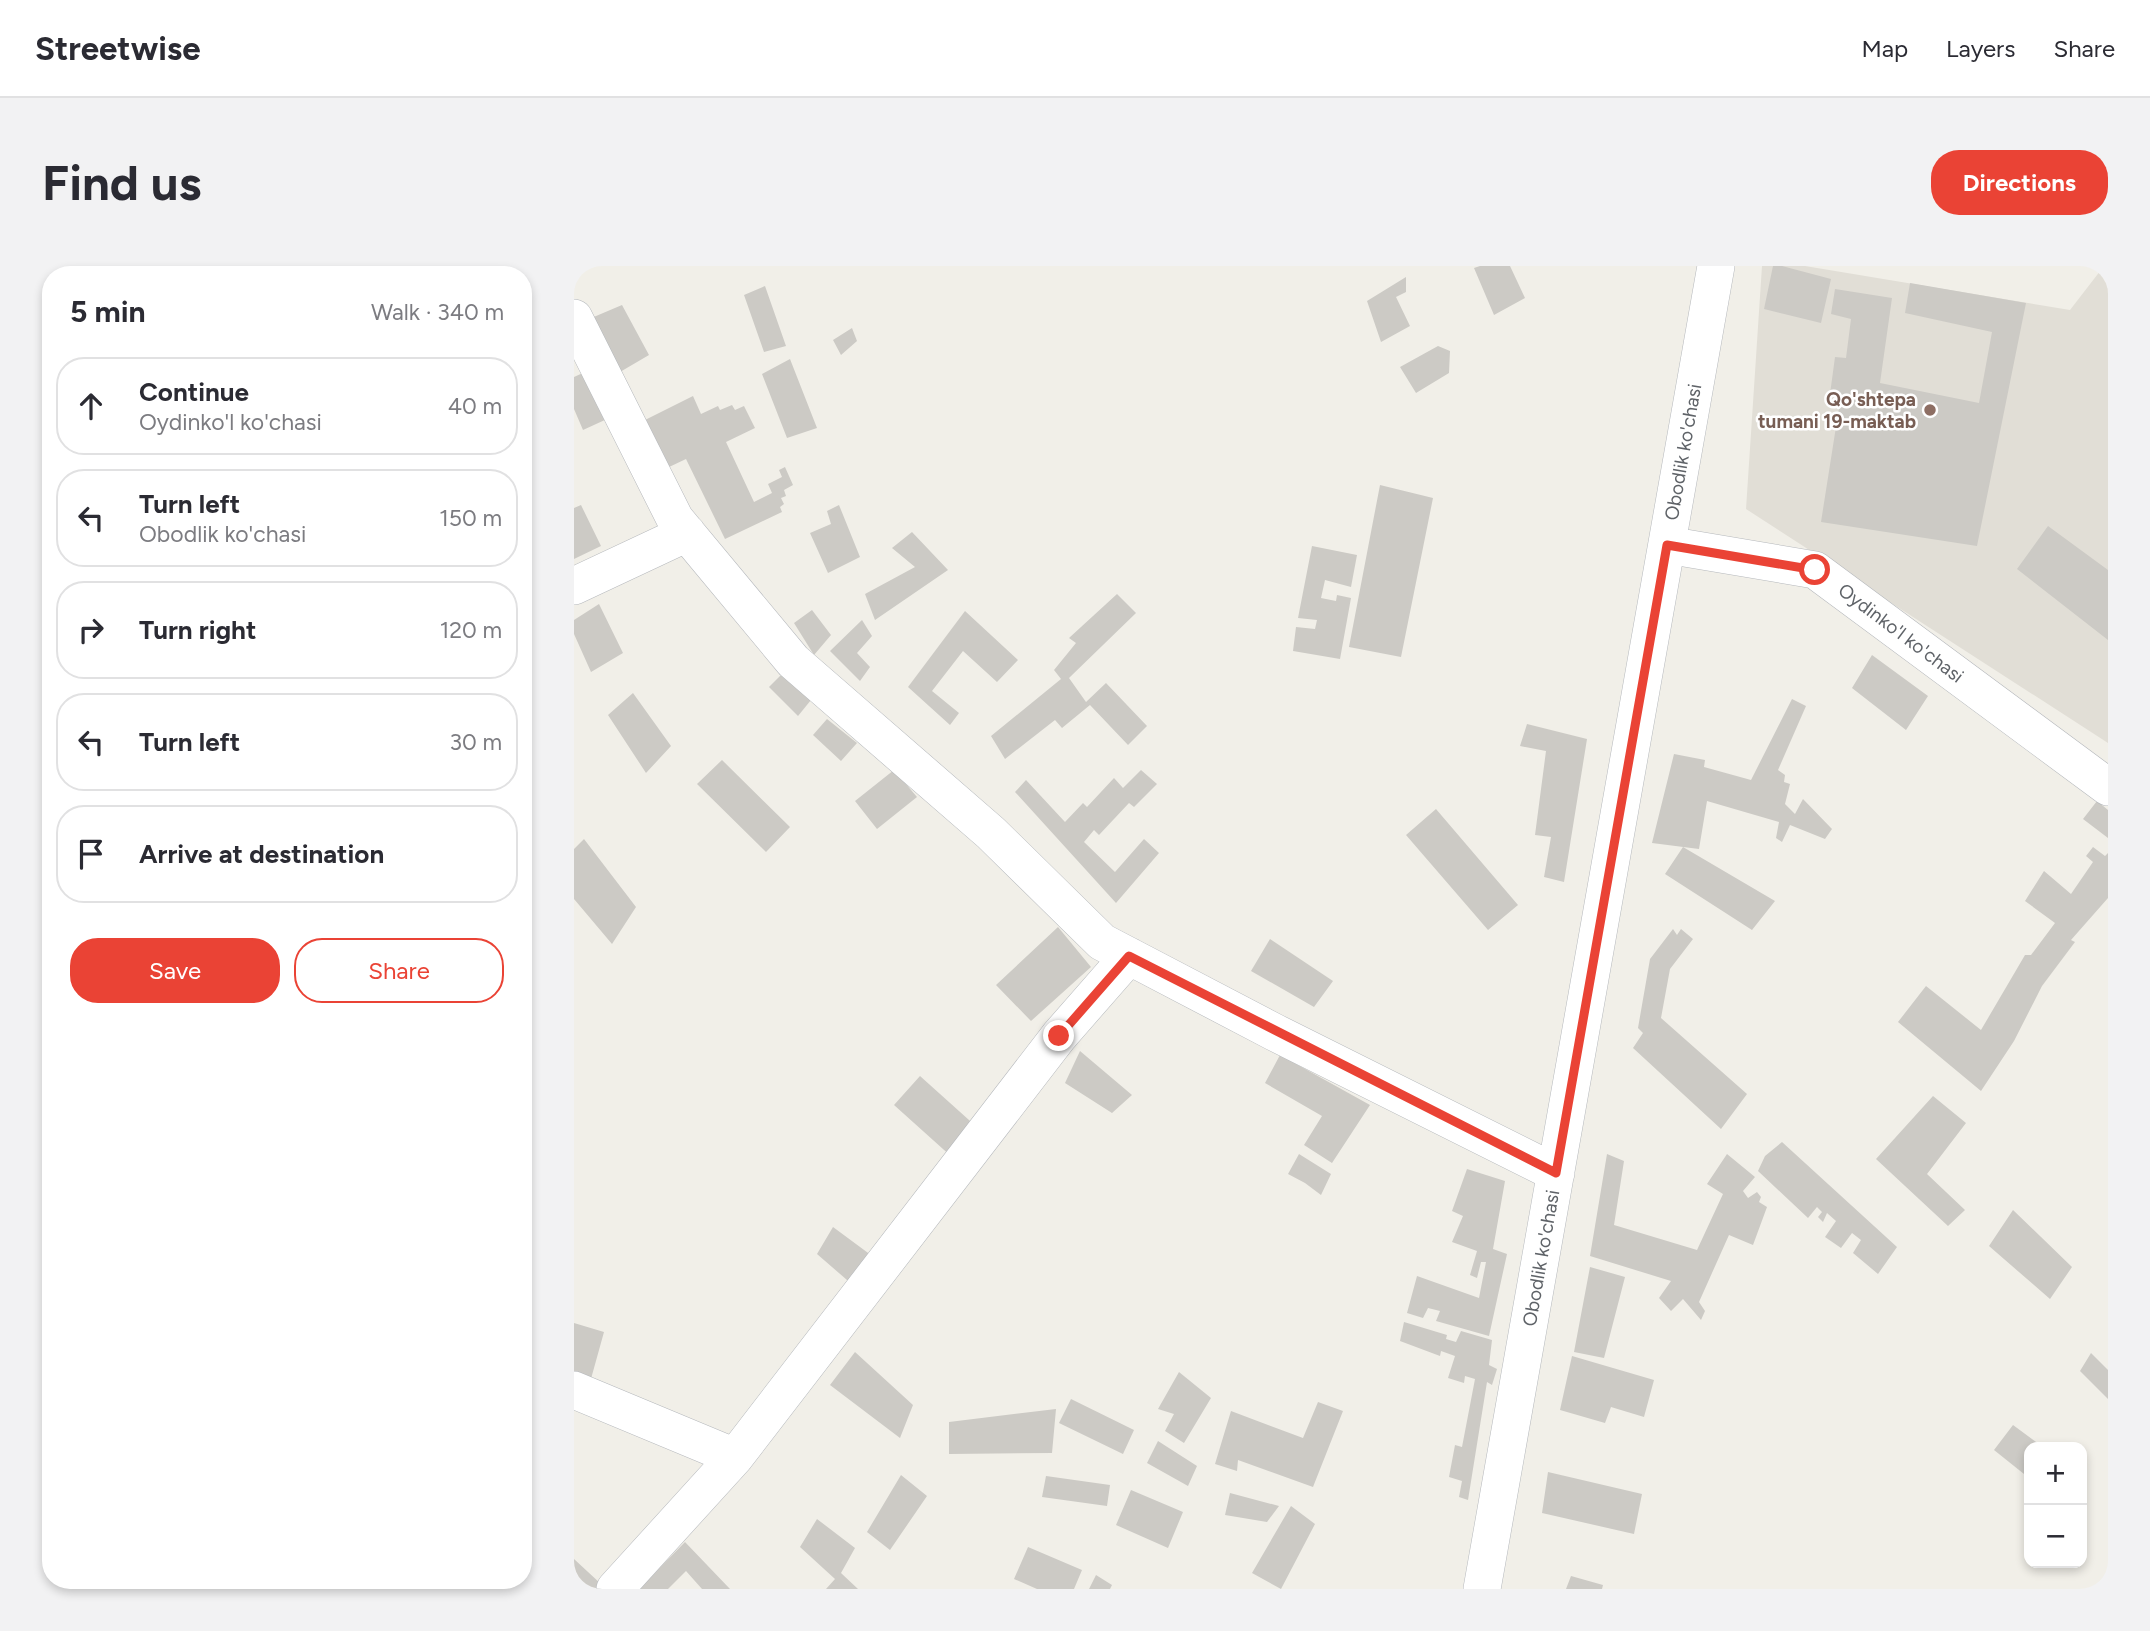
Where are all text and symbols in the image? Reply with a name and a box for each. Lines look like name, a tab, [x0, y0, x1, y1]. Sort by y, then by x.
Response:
text: Streetwise	[35, 29, 201, 68]
text: Map	[1861, 34, 1908, 63]
text: Layers	[1946, 34, 2015, 63]
text: Share	[2053, 34, 2115, 63]
button: Directions	[1931, 150, 2108, 215]
text: Find us	[42, 153, 201, 212]
text: 5 min	[70, 293, 146, 330]
text: Walk · 340 m	[371, 298, 504, 326]
text: Continue	[139, 376, 249, 408]
street label: Obodlik ko'chasi	[1660, 382, 1706, 522]
icon: ahead	[72, 387, 110, 425]
place label: Qo'shtepa tumani 19-maktab	[1758, 388, 1916, 433]
text: 40 m	[448, 392, 502, 420]
marker: Qo'shtepa tumani 19-maktab	[1922, 402, 1938, 418]
text: Oydinko'l ko'chasi	[139, 408, 322, 436]
text: Turn left	[139, 488, 240, 520]
icon: left	[72, 499, 110, 537]
text: 150 m	[439, 504, 502, 532]
text: Obodlik ko'chasi	[139, 520, 306, 548]
route start	[1799, 554, 1830, 585]
street label: Oydinko'l ko'chasi	[1834, 578, 1968, 688]
icon: right	[72, 611, 110, 649]
text: Turn right	[139, 614, 256, 646]
text: 120 m	[440, 616, 502, 644]
icon: left	[72, 723, 110, 761]
text: Turn left	[139, 726, 240, 758]
text: 30 m	[449, 728, 502, 756]
icon: arrive	[72, 835, 110, 873]
text: Arrive at destination	[139, 838, 384, 870]
button: Save	[70, 938, 280, 1003]
button: Share	[294, 938, 504, 1003]
route end	[1043, 1020, 1074, 1051]
street label: Obodlik ko'chasi	[1518, 1188, 1564, 1328]
map controls	[2024, 1442, 2087, 1568]
button: +	[2024, 1442, 2087, 1505]
button: −	[2024, 1505, 2087, 1568]

